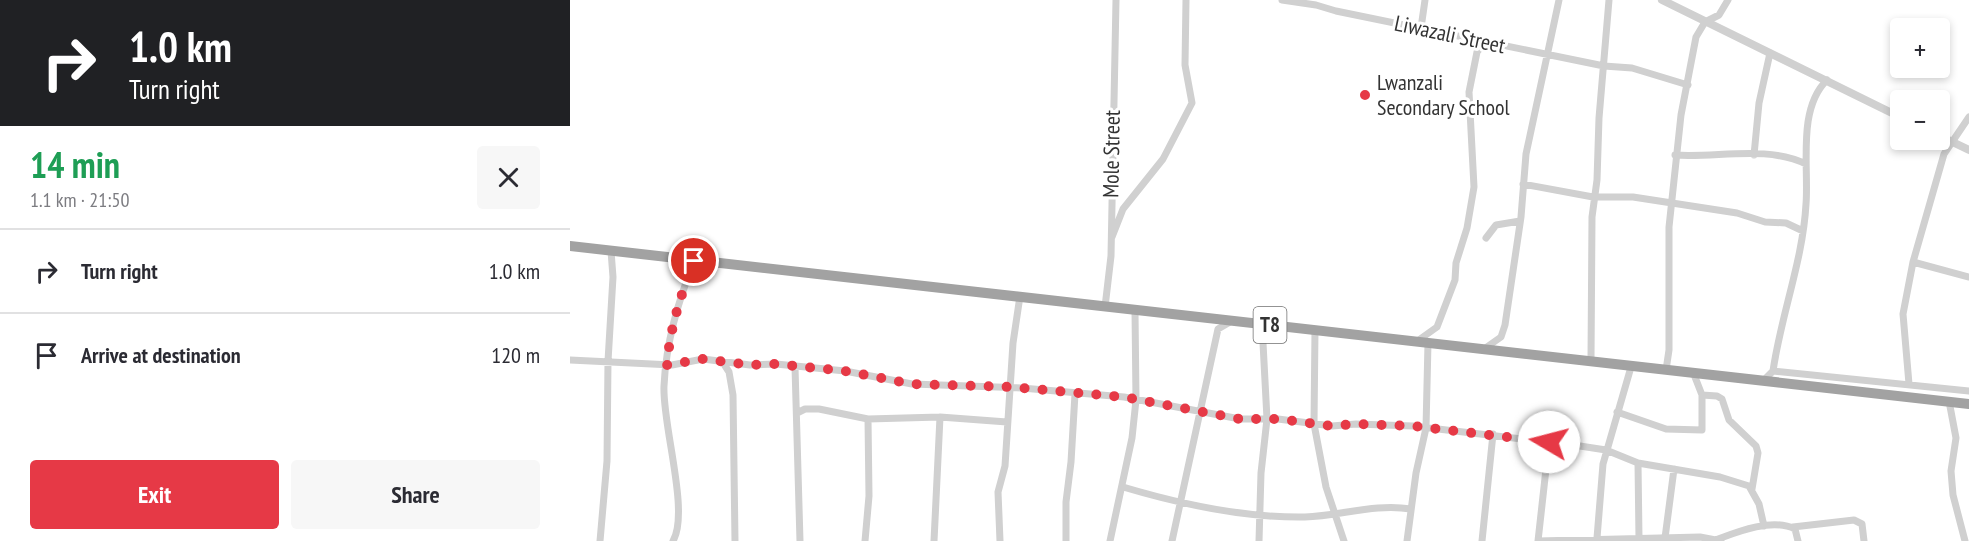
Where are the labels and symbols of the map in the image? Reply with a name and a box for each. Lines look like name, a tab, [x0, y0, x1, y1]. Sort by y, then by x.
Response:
street label: Liwazali Street	[1392, 9, 1508, 59]
place label: Lwanzali Secondary School	[1377, 68, 1511, 121]
marker: Lwanzali Secondary School	[1358, 88, 1372, 102]
street label: Mole Street	[1096, 110, 1126, 198]
pin	[668, 235, 719, 286]
road number: T8	[1254, 307, 1286, 343]
position arrow	[1517, 410, 1581, 474]

